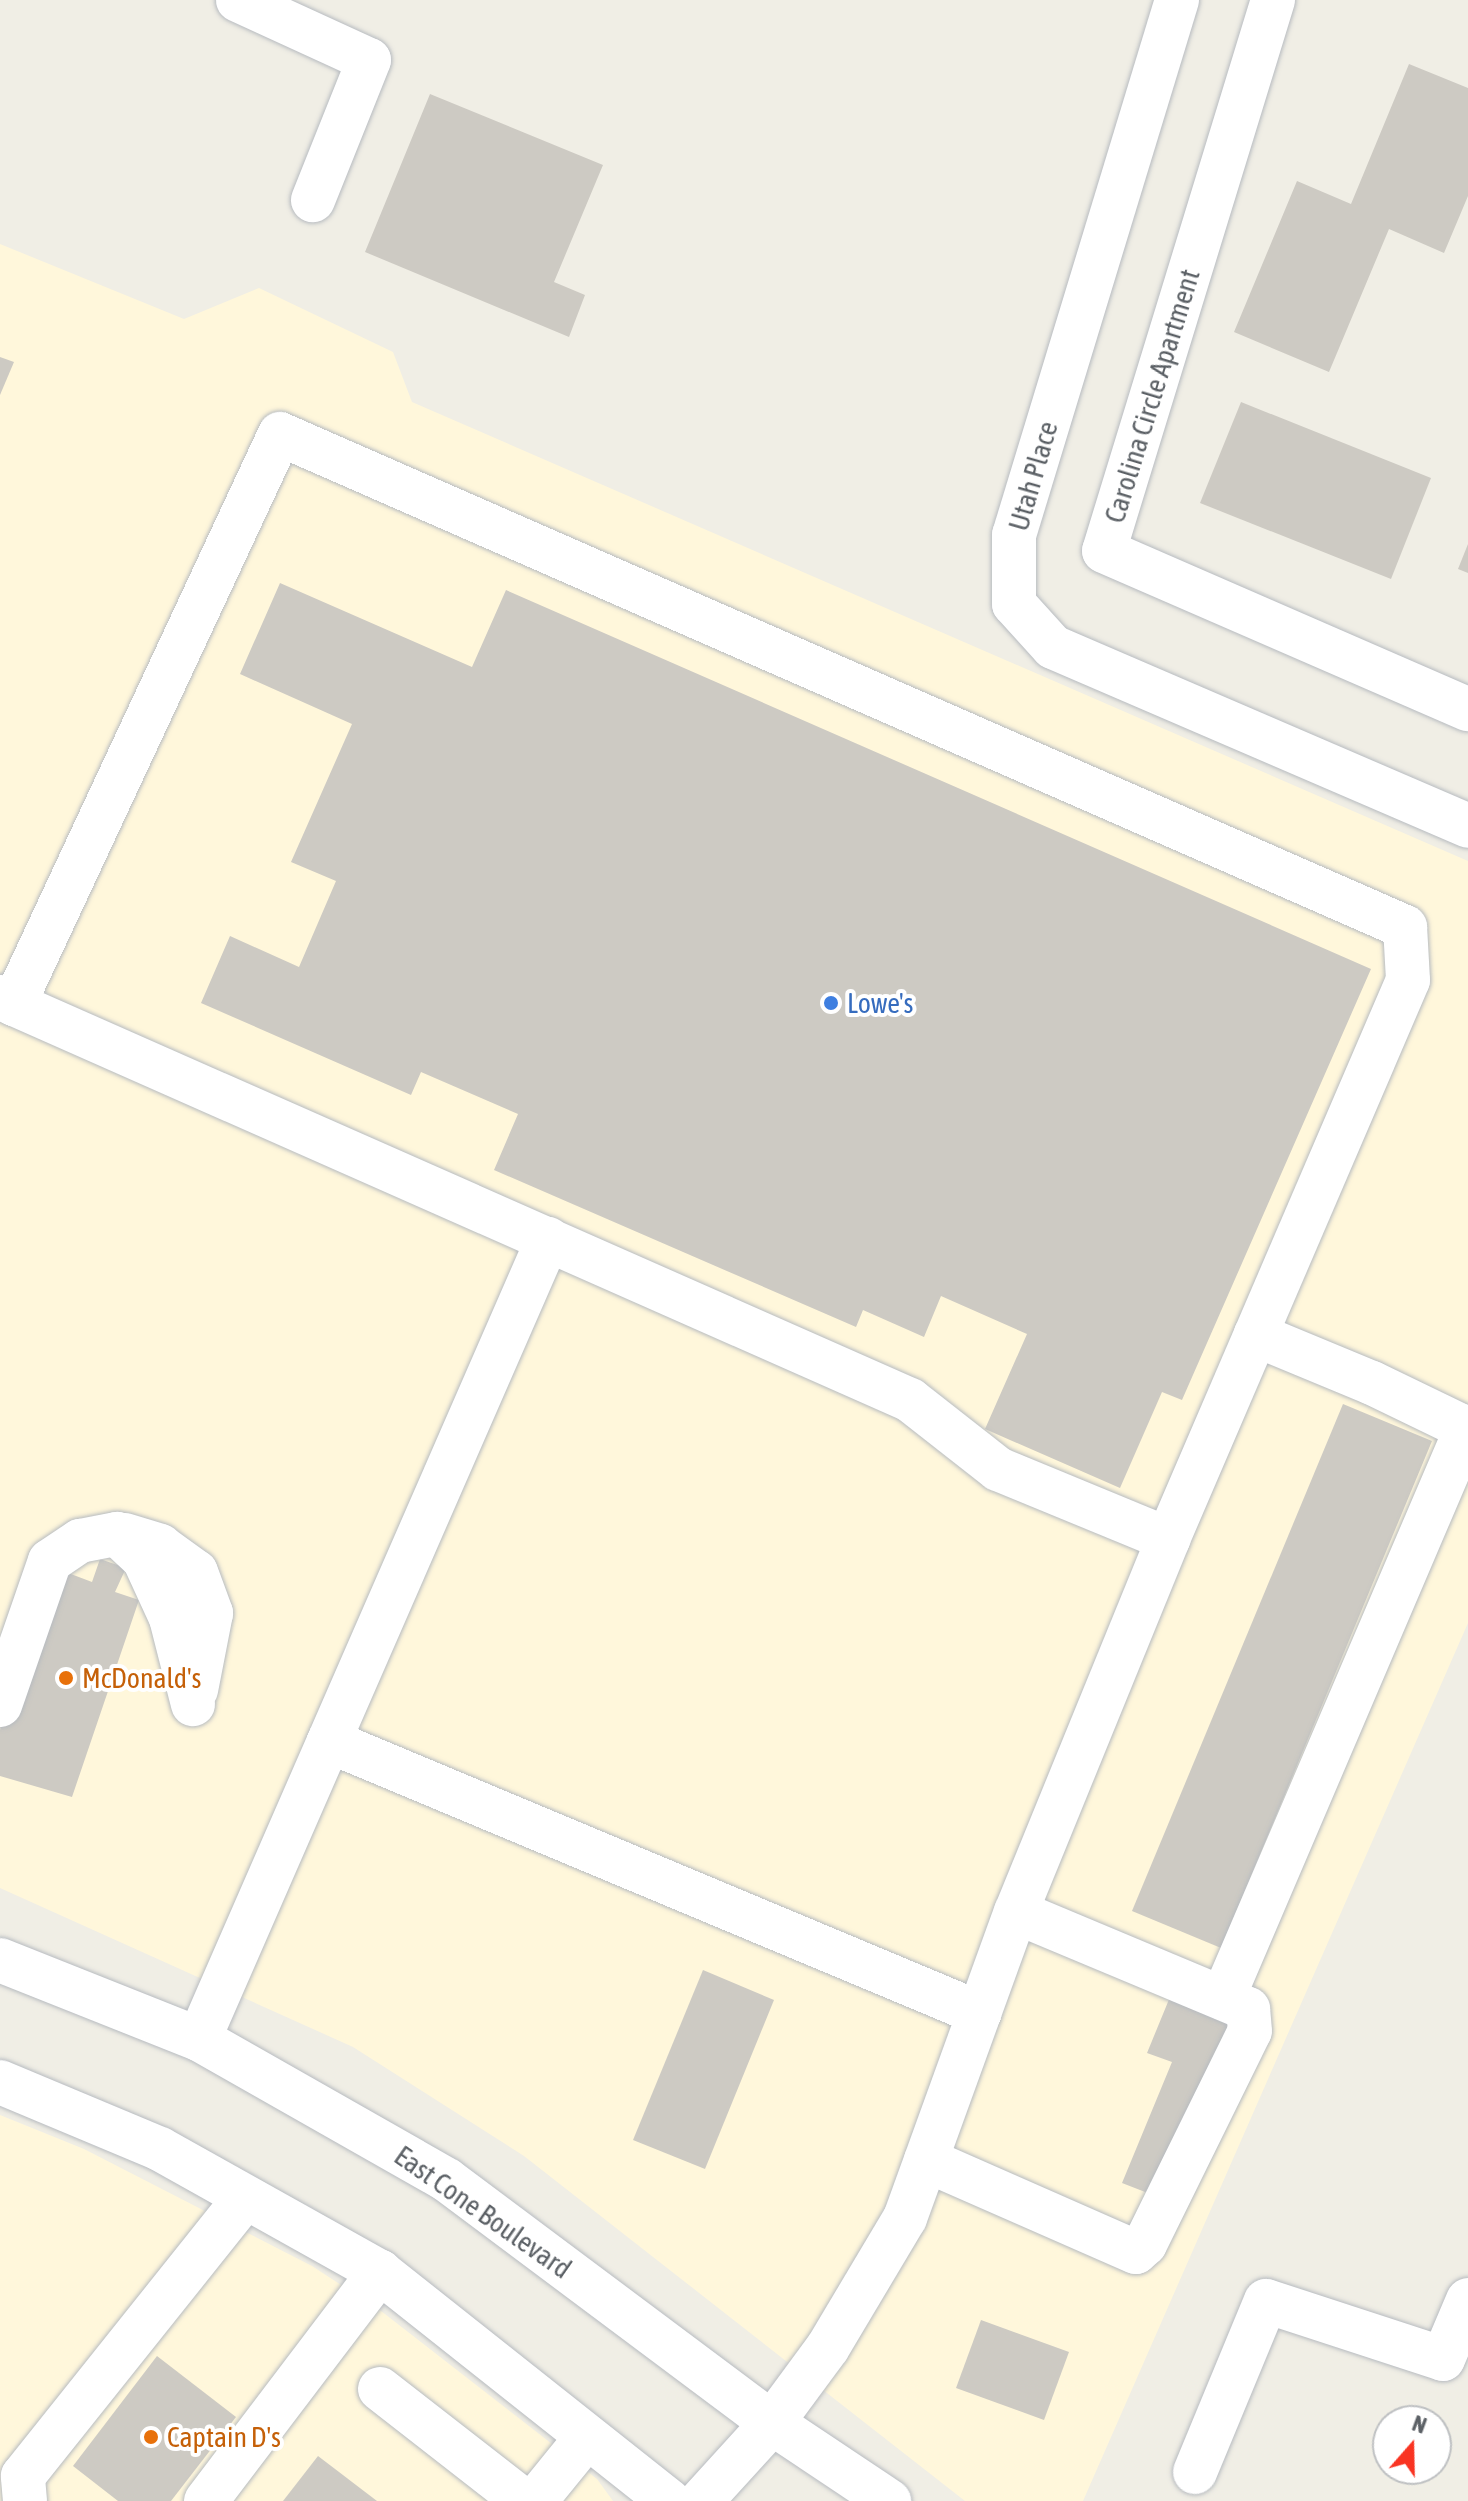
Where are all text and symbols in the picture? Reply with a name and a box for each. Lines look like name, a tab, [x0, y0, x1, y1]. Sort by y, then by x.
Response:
street label: Carolina Circle Apartment	[1097, 265, 1207, 527]
street label: Utah Place	[1001, 417, 1065, 535]
place label: Lowe's	[847, 986, 913, 1020]
marker: Lowe's	[822, 994, 840, 1012]
place label: McDonald's	[82, 1661, 201, 1695]
marker: McDonald's	[57, 1669, 75, 1687]
street label: East Cone Boulevard	[388, 2139, 578, 2285]
north arrow	[1372, 2405, 1452, 2485]
text: N	[1409, 2410, 1430, 2439]
place label: Captain D's	[167, 2420, 281, 2454]
marker: Captain D's	[142, 2428, 160, 2446]

